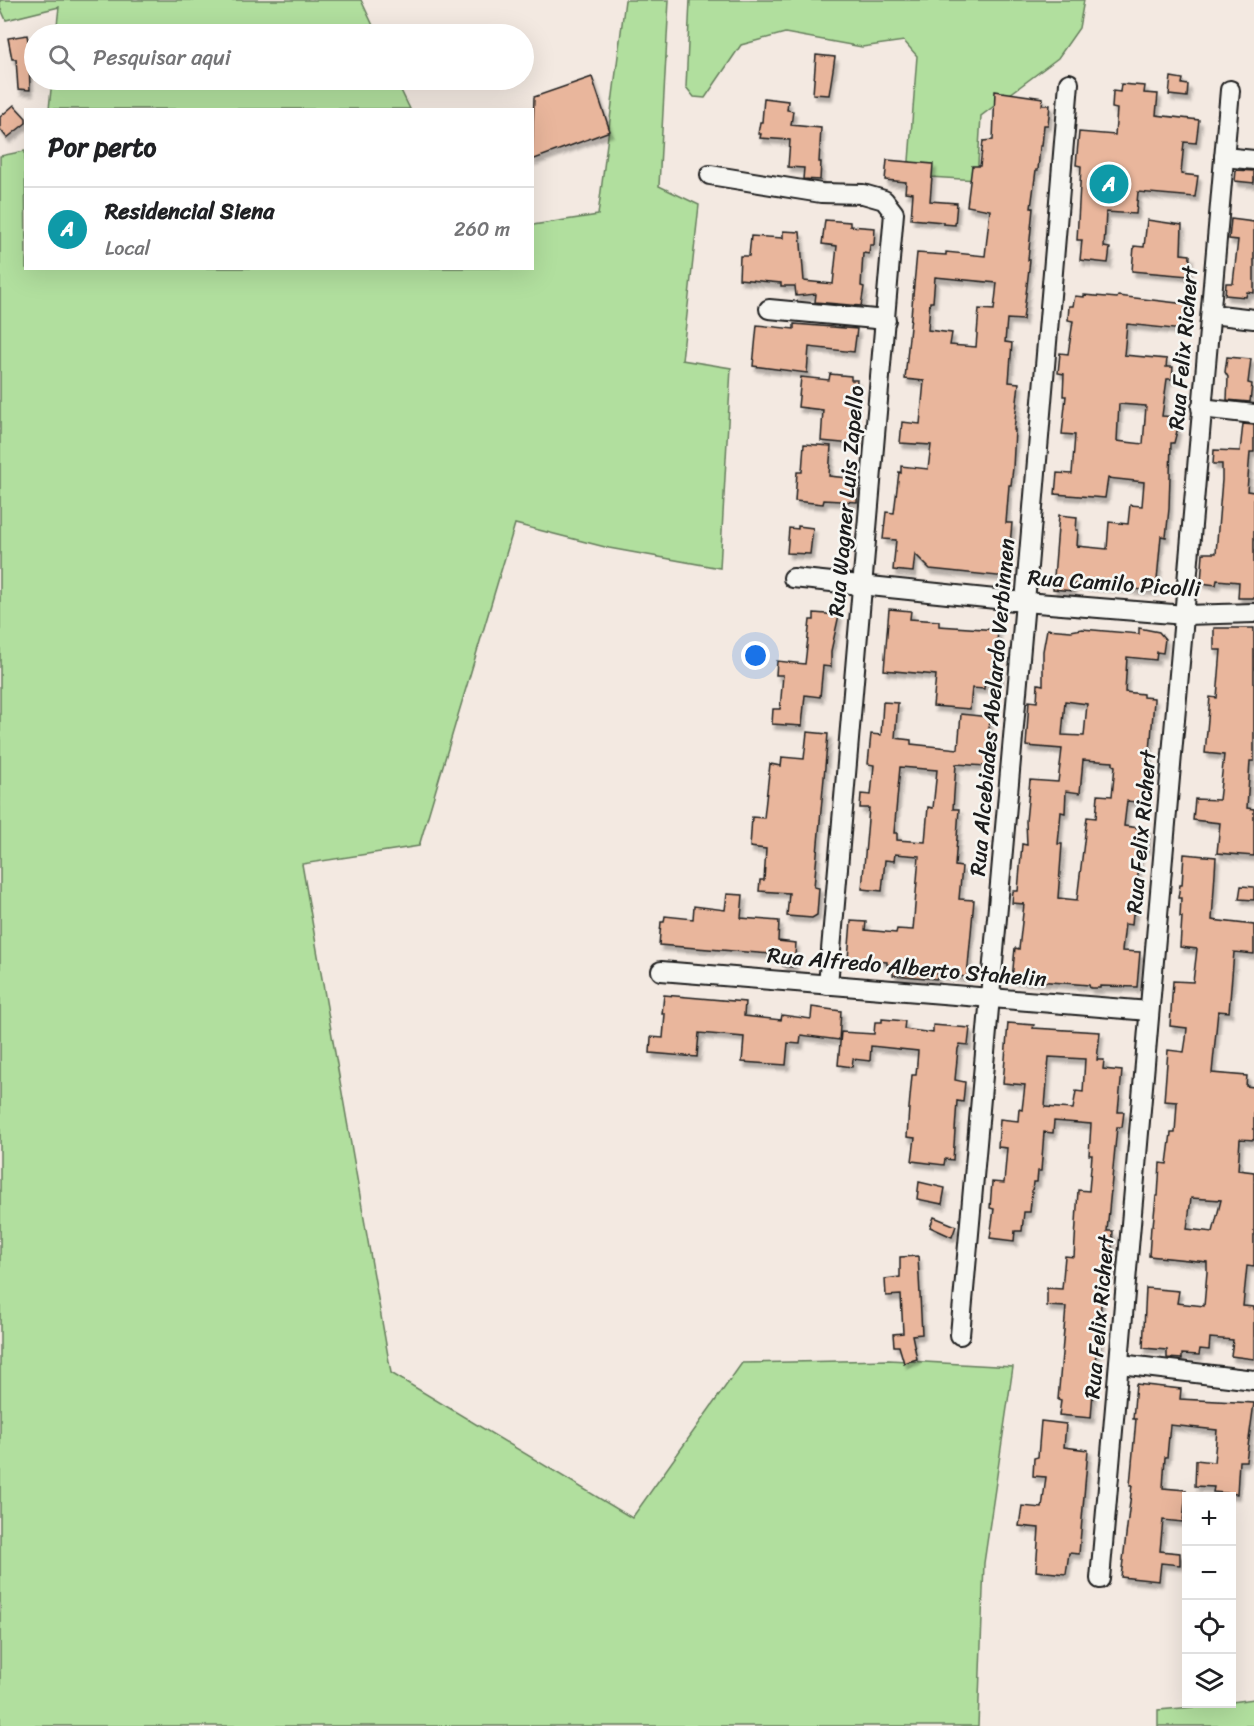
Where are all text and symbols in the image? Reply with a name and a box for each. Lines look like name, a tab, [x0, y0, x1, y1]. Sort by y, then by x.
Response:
search box	[24, 24, 534, 90]
text: Pesquisar aqui	[93, 38, 231, 77]
icon: search	[45, 41, 78, 74]
text: Por perto	[48, 124, 156, 170]
pin: A	[1090, 162, 1128, 207]
text: Residencial Siena	[105, 192, 274, 231]
text: A	[61, 212, 74, 247]
text: 260 m	[454, 212, 510, 247]
text: Local	[105, 231, 150, 266]
street label: Rua Felix Richert	[1156, 263, 1210, 431]
street label: Rua Wagner Luis Zapello	[816, 384, 876, 618]
street label: Rua Alcebiades Abelardo Verbinnen	[958, 536, 1026, 877]
street label: Rua Camilo Picolli	[1026, 558, 1203, 609]
your location	[741, 641, 770, 670]
street label: Rua Felix Richert	[1114, 747, 1168, 915]
street label: Rua Alfredo Alberto Stahelin	[766, 935, 1048, 999]
street label: Rua Felix Richert	[1072, 1232, 1126, 1400]
map controls	[1182, 1492, 1236, 1708]
button: +	[1182, 1492, 1236, 1546]
button: −	[1182, 1546, 1236, 1600]
button: locate	[1182, 1600, 1236, 1654]
button: layers	[1182, 1654, 1236, 1708]

